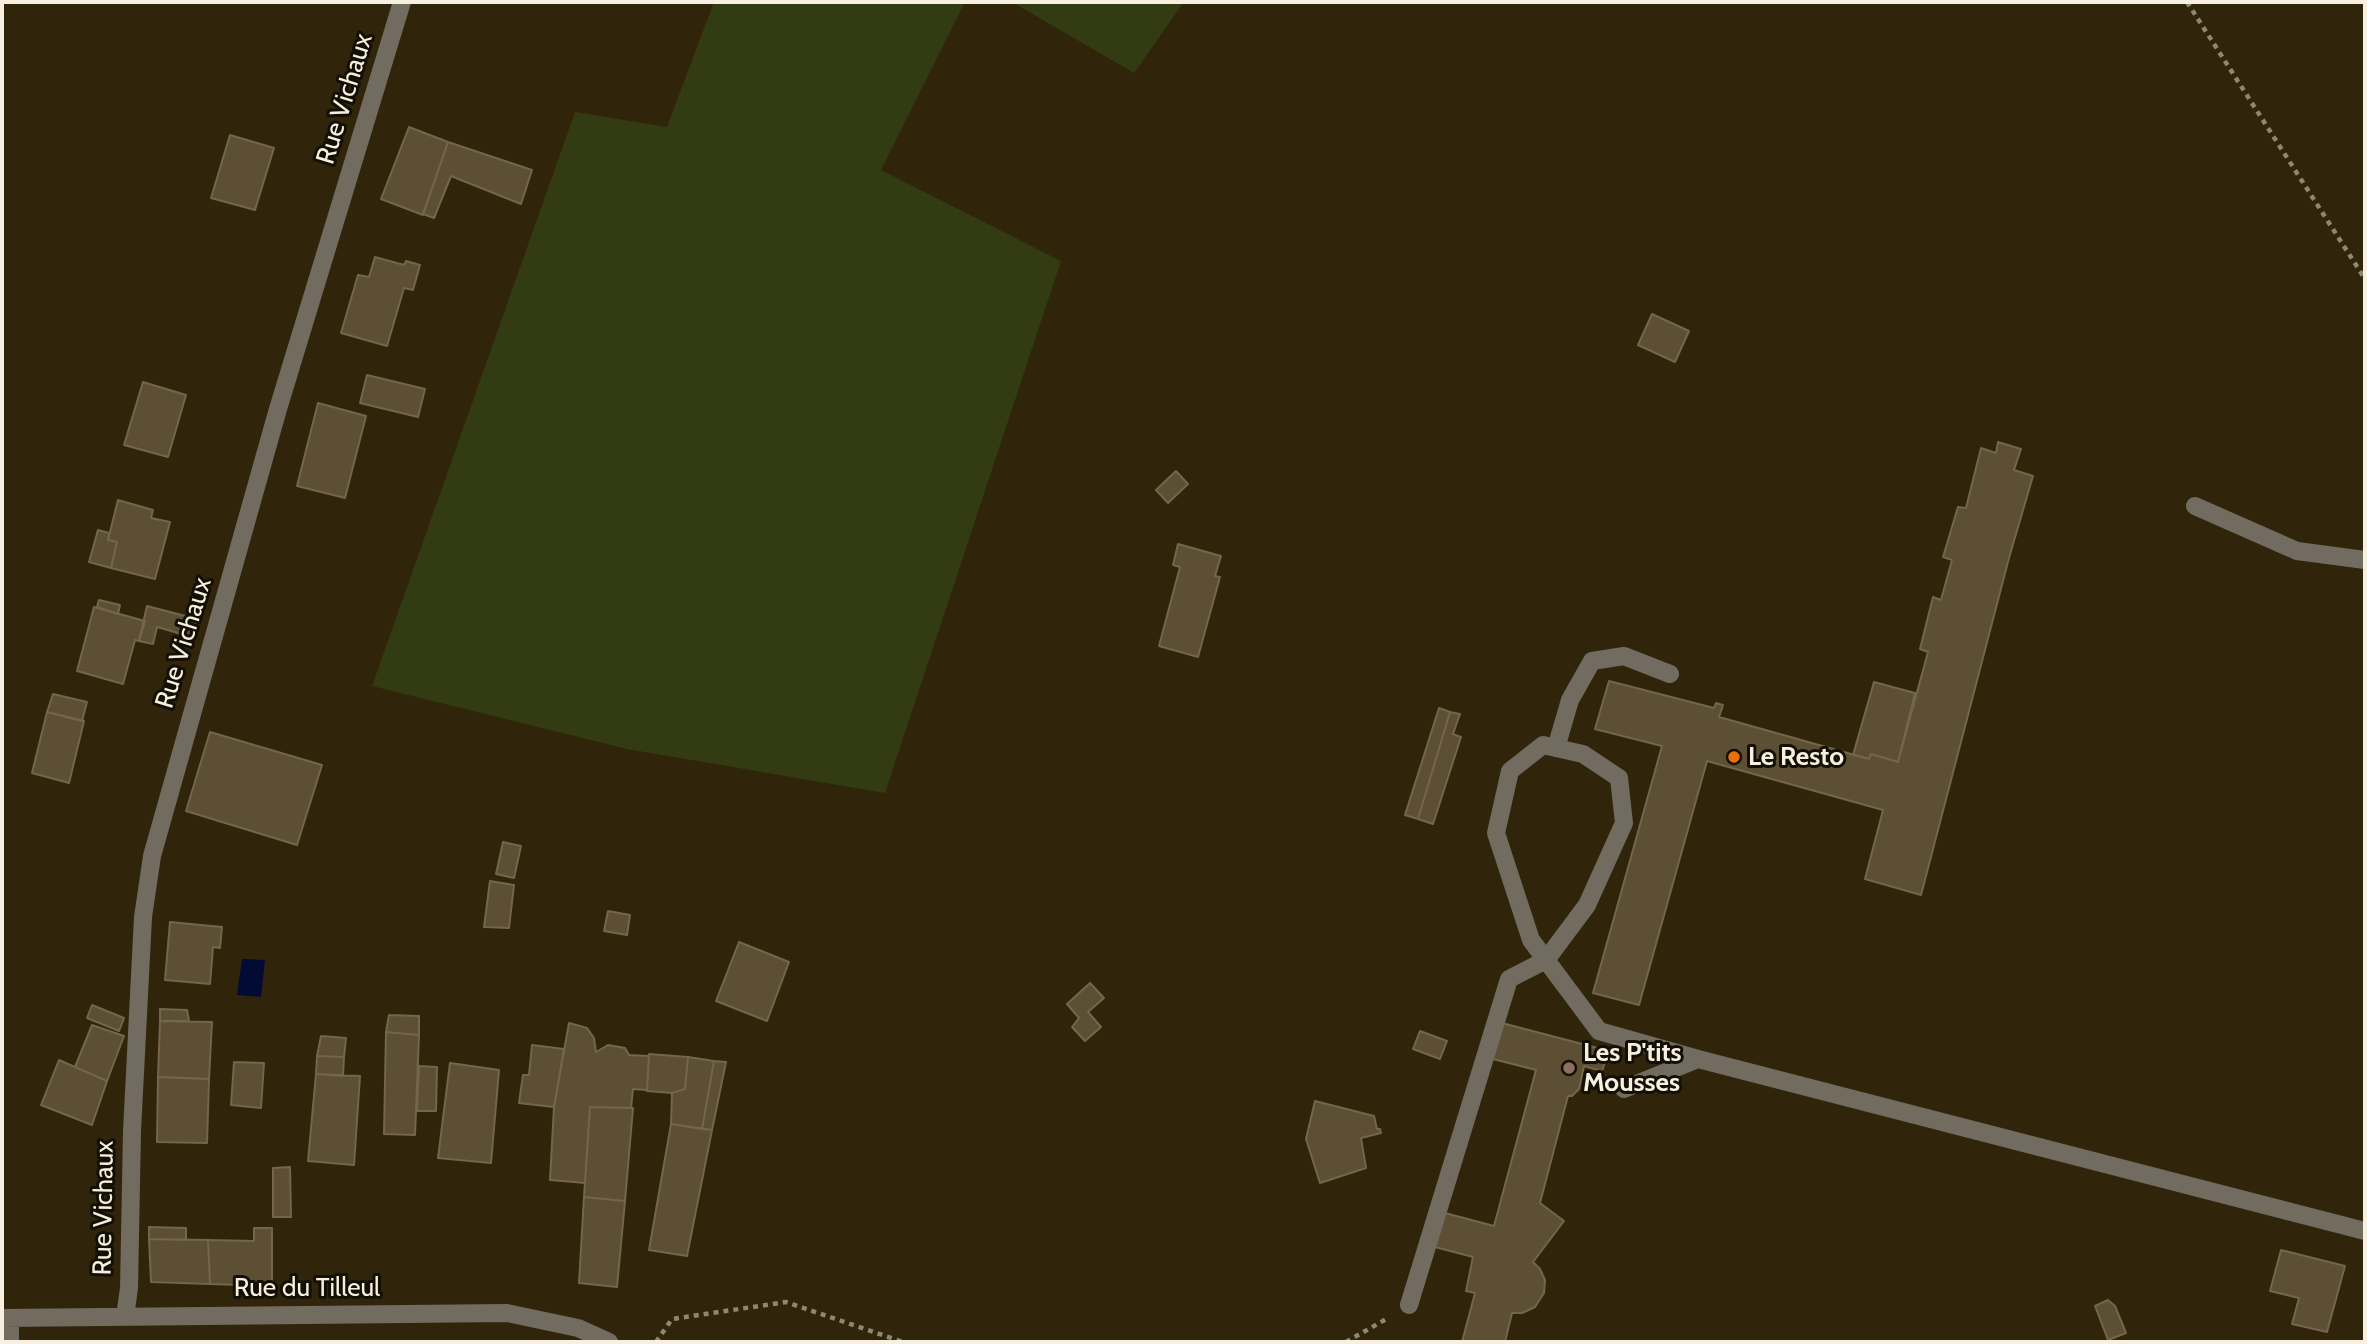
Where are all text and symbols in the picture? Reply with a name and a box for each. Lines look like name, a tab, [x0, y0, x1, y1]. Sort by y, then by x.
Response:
street label: Rue Vichaux	[310, 30, 380, 168]
street label: Rue Vichaux	[149, 574, 219, 712]
place label: Le Resto	[1748, 741, 1844, 773]
marker: Le Resto	[1726, 749, 1742, 765]
place label: Les P'tits Mousses	[1583, 1037, 1681, 1098]
marker: Les P'tits Mousses	[1561, 1060, 1577, 1076]
street label: Rue Vichaux	[87, 1140, 121, 1276]
street label: Rue du Tilleul	[234, 1272, 380, 1304]

